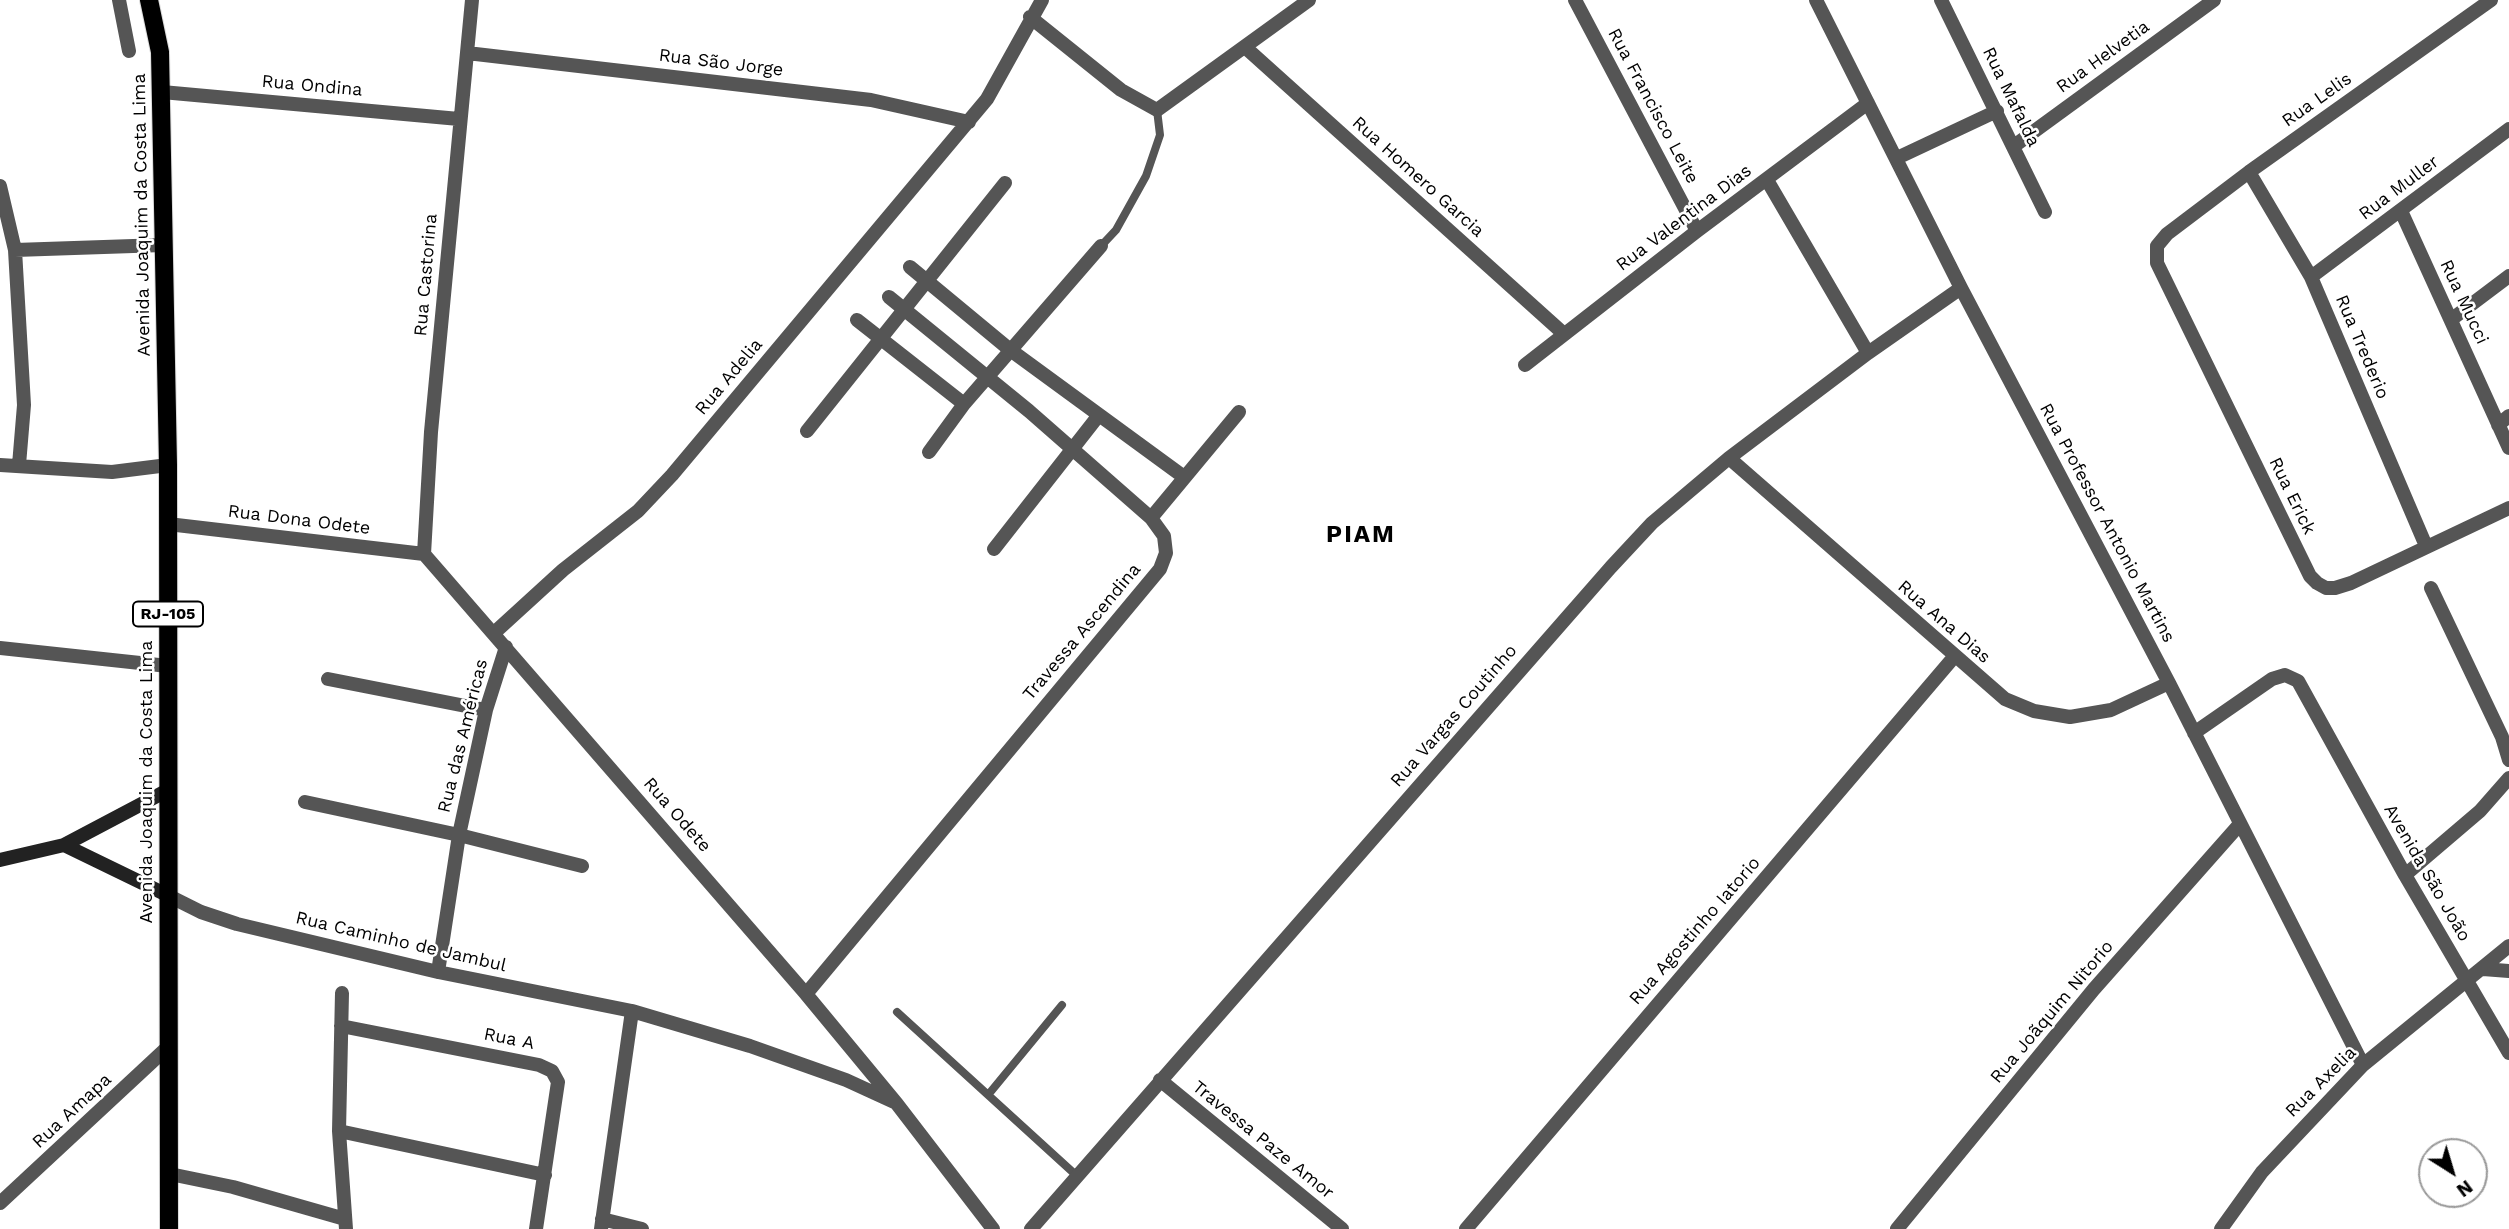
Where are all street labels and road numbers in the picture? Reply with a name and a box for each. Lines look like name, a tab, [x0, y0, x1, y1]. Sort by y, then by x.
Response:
street label: Rua Helvetia	[2052, 16, 2154, 98]
street label: Rua Francisco Leite	[1603, 25, 1703, 187]
street label: Rua Mafalda	[1978, 44, 2044, 150]
street label: Rua São Jorge	[657, 45, 785, 81]
street label: Rua Lelis	[2278, 68, 2356, 132]
street label: Rua Ondina	[261, 71, 363, 101]
street label: Avenida Joaquim da Costa Lima	[129, 73, 155, 357]
street label: Rua Homero Garcia	[1348, 112, 1488, 242]
street label: Rua Muller	[2355, 151, 2443, 225]
street label: Rua Valentina Dias	[1612, 160, 1756, 276]
street label: Rua Castorina	[410, 213, 442, 337]
street label: Rua Mucci	[2435, 256, 2493, 348]
street label: Rua Trederio	[2330, 292, 2394, 402]
street label: Rua Adelia	[691, 334, 767, 420]
street label: Rua Professor Antonio Martins	[2035, 400, 2179, 646]
street label: Rua Erick	[2264, 454, 2320, 538]
street label: Rua Dona Odete	[227, 501, 371, 539]
street label: Travessa Ascendina	[1018, 559, 1146, 705]
street label: Rua Ana Dias	[1893, 576, 1995, 668]
road number: RJ-105	[133, 601, 203, 626]
street label: Avenida Joaquim da Costa Lima	[136, 640, 158, 924]
street label: Rua Vargas Coutinho	[1386, 640, 1522, 792]
street label: Rua das Américas	[433, 657, 493, 815]
street label: Rua Odete	[639, 773, 715, 857]
street label: Avenida São João	[2379, 801, 2475, 945]
street label: Rua Agostinho Iatorio	[1625, 853, 1765, 1009]
street label: Rua Caminho de Jambul	[293, 907, 509, 977]
street label: Rua Joãquim Nitorio	[1986, 936, 2118, 1088]
street label: Rua A	[482, 1024, 536, 1054]
street label: Rua Axelia	[2281, 1042, 2361, 1122]
street label: Rua Amapa	[28, 1069, 116, 1153]
street label: Travessa Paze Amor	[1188, 1076, 1338, 1204]

